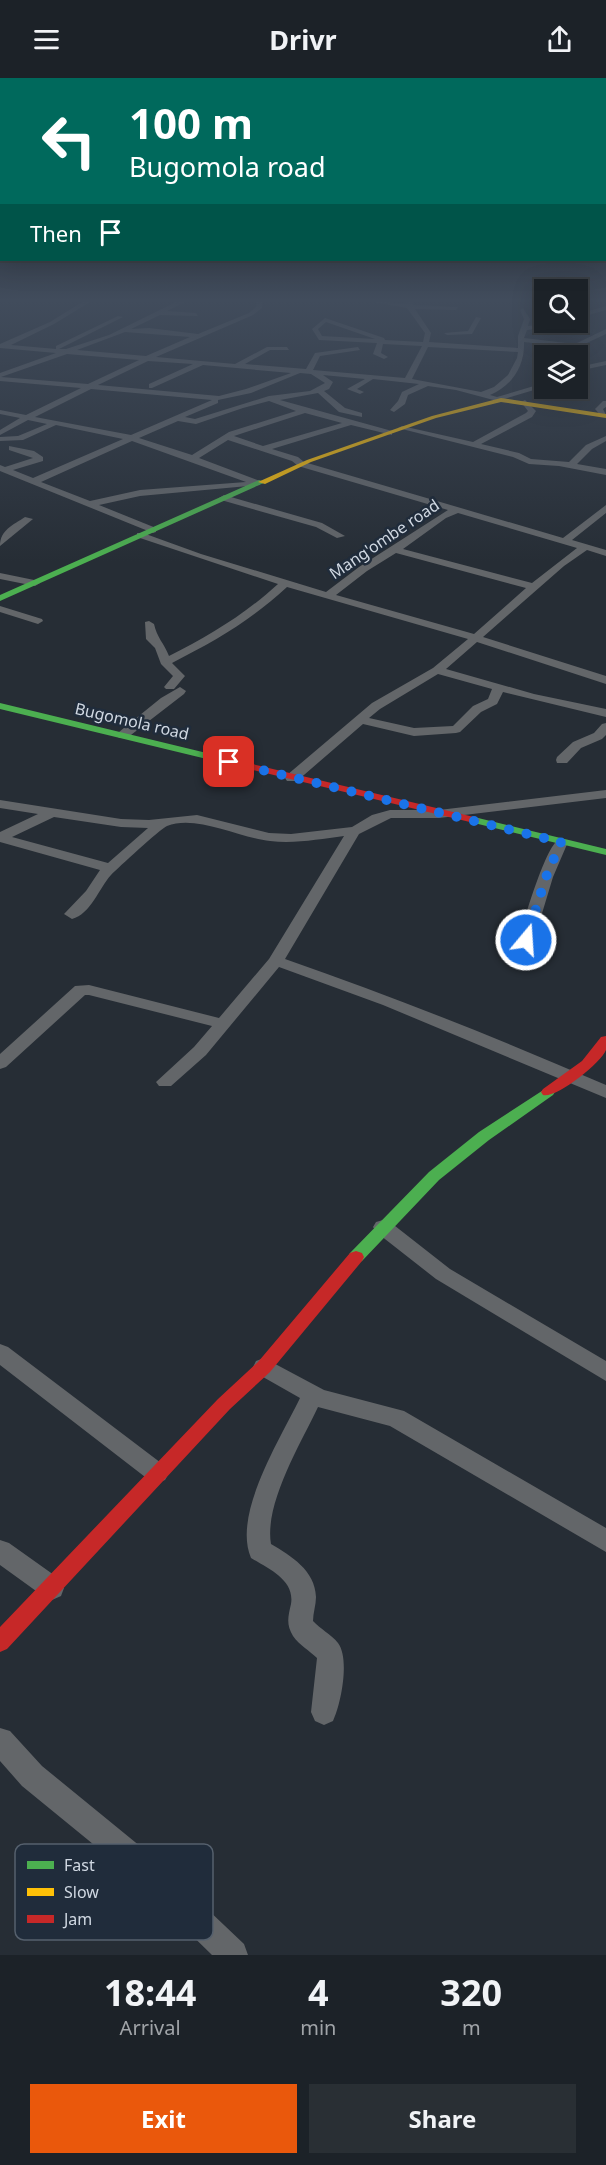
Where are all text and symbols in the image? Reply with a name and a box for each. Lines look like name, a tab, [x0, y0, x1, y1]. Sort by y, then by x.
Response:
text: Drivr	[269, 21, 337, 58]
icon: menu	[30, 23, 63, 56]
icon: share	[543, 23, 576, 56]
text: 100 m	[129, 94, 253, 151]
icon: left	[30, 102, 108, 180]
text: Bugomola road	[129, 148, 326, 185]
icon: arrive	[94, 216, 127, 249]
text: Then	[30, 218, 82, 248]
map controls	[534, 279, 588, 399]
button: search	[534, 279, 588, 333]
button: layers	[534, 345, 588, 399]
street label: Mang'ombe road	[325, 494, 443, 584]
street label: Bugomola road	[73, 697, 191, 745]
pin	[203, 736, 254, 787]
icon: arrive	[212, 745, 245, 778]
position arrow	[494, 908, 558, 972]
legend	[15, 1844, 213, 1940]
text: Fast	[64, 1854, 95, 1876]
text: Slow	[64, 1881, 99, 1903]
text: Jam	[62, 1908, 92, 1930]
text: 18:44	[104, 1968, 196, 2017]
text: 4	[308, 1968, 329, 2017]
text: 320	[440, 1968, 502, 2017]
text: Arrival	[120, 2014, 181, 2041]
text: min	[300, 2014, 336, 2041]
text: m	[462, 2014, 481, 2041]
button: Exit	[30, 2084, 297, 2153]
button: Share	[309, 2084, 576, 2153]

